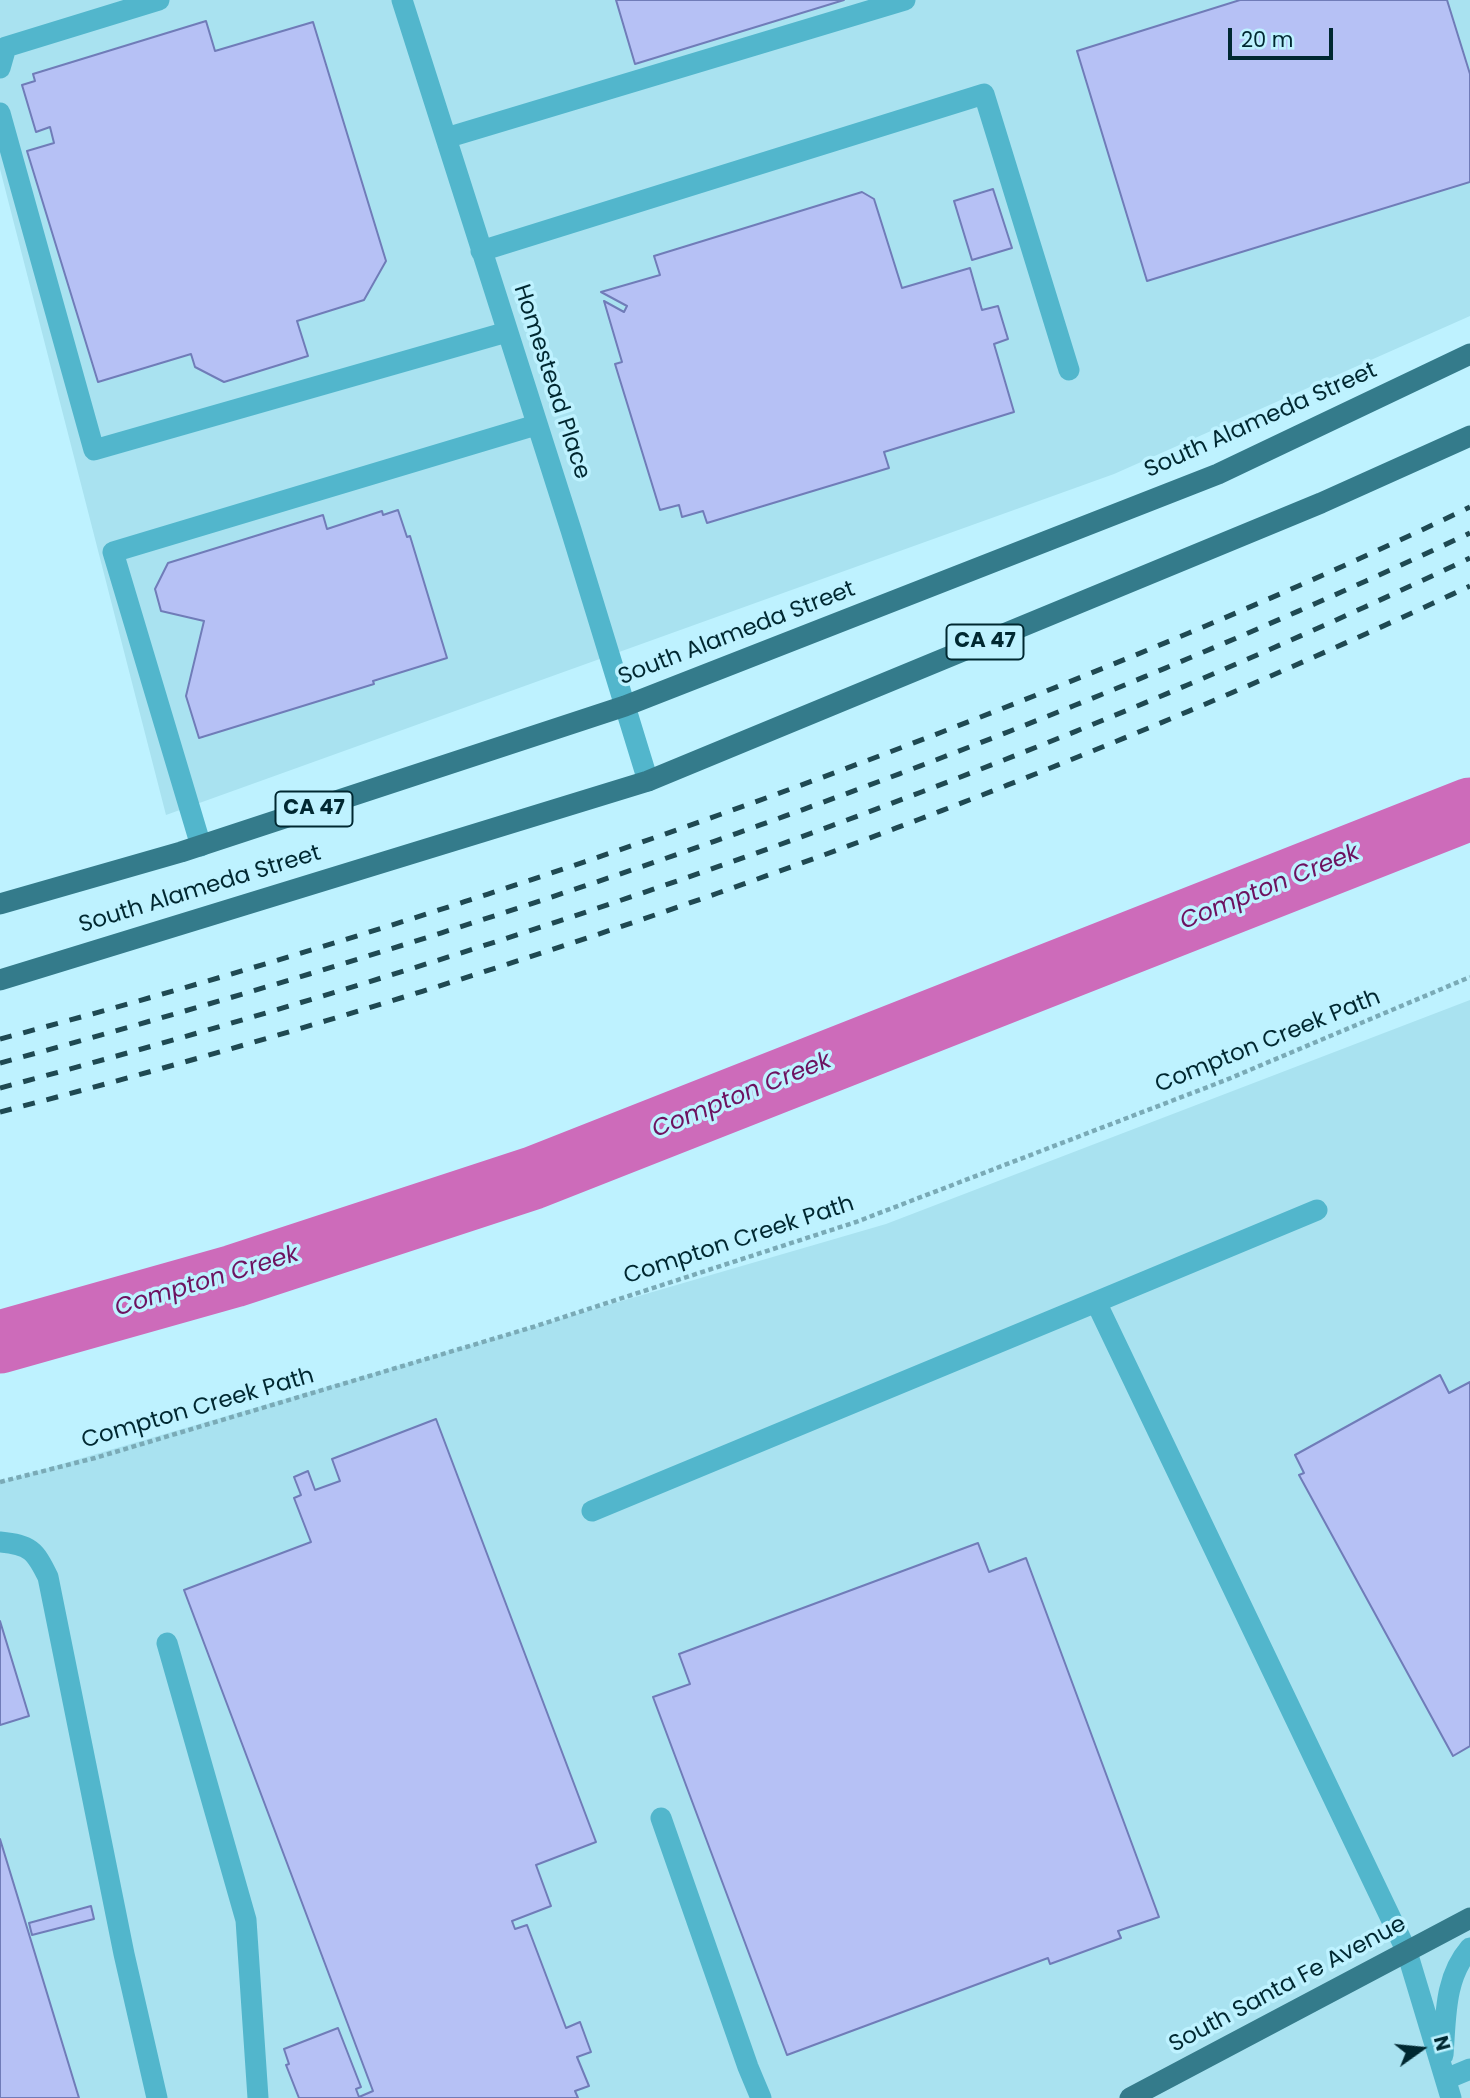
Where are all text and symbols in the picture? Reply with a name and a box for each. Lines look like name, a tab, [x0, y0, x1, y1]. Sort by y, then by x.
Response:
scale bar	[1232, 14, 1337, 58]
text: 20 m	[1241, 25, 1294, 54]
street label: Homestead Place	[506, 281, 596, 483]
street label: South Alameda Street	[1141, 357, 1381, 485]
street label: South Alameda Street	[615, 576, 859, 692]
road number: CA 47	[946, 624, 1024, 660]
road number: CA 47	[276, 792, 352, 826]
water label: Compton Creek	[1176, 839, 1364, 937]
street label: South Alameda Street	[76, 840, 324, 940]
street label: Compton Creek Path	[1151, 984, 1385, 1100]
water label: Compton Creek	[648, 1047, 836, 1145]
street label: Compton Creek Path	[620, 1191, 858, 1291]
water label: Compton Creek	[111, 1240, 303, 1324]
street label: Compton Creek Path	[79, 1363, 317, 1455]
street label: South Santa Fe Avenue	[1165, 1911, 1411, 2059]
north arrow	[1386, 2014, 1456, 2084]
text: N	[1427, 2033, 1457, 2054]

